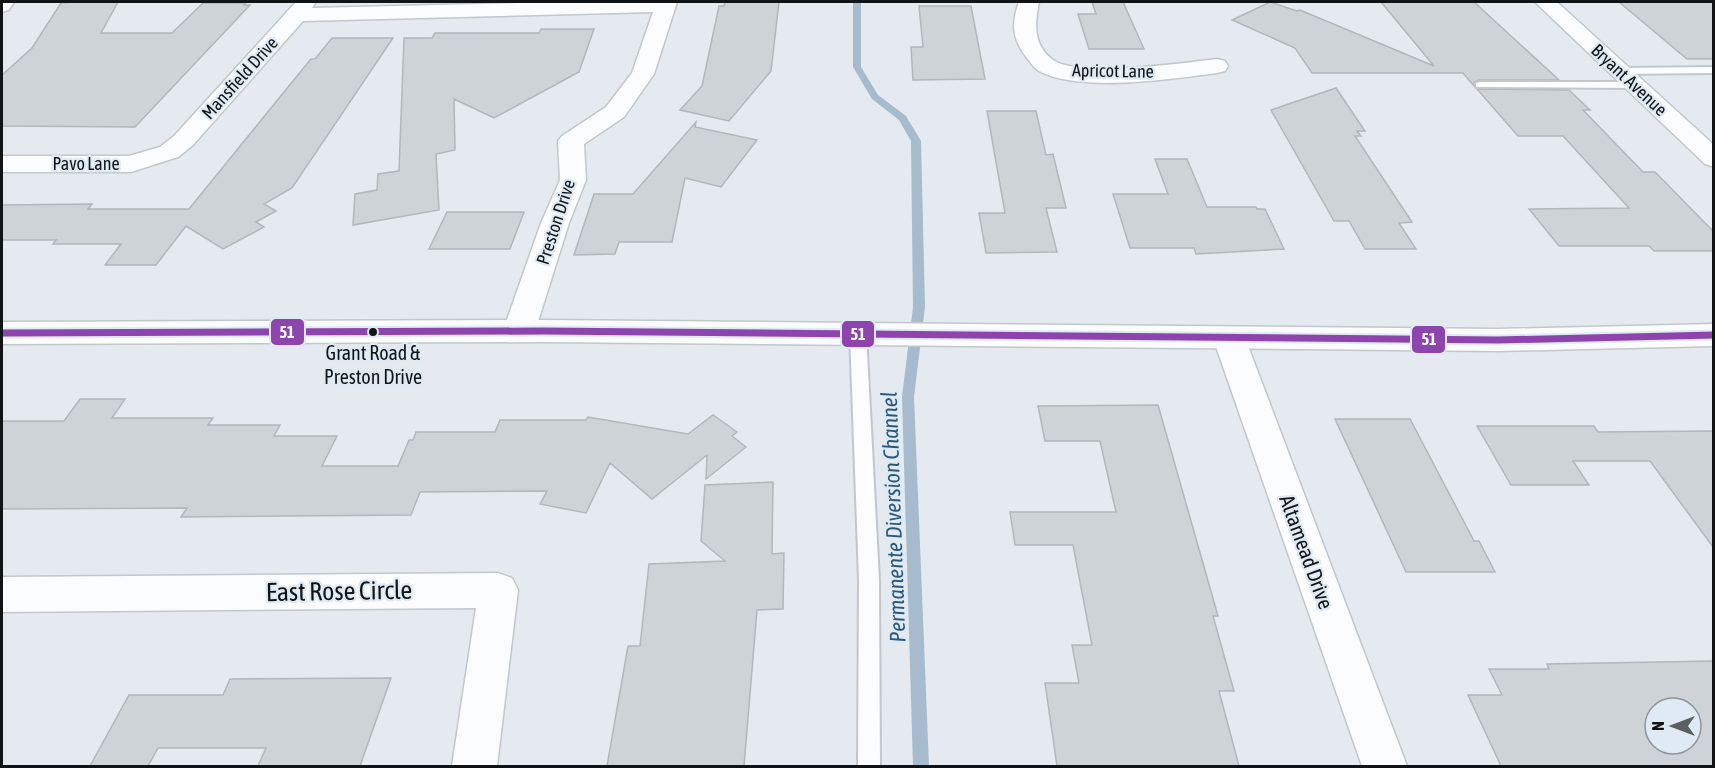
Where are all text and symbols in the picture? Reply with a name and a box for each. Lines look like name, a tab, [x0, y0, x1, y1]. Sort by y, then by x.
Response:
street label: Mansfield Drive	[197, 32, 282, 123]
street label: Bryant Avenue	[1587, 39, 1671, 120]
street label: Apricot Lane	[1072, 59, 1154, 82]
street label: Pavo Lane	[52, 153, 120, 174]
street label: Preston Drive	[532, 177, 579, 267]
line badge: 51	[270, 318, 305, 346]
line badge: 51	[841, 320, 875, 348]
text: 51	[279, 323, 295, 341]
text: 51	[850, 325, 866, 343]
line badge: 51	[1411, 325, 1446, 354]
marker: Grant Road & Preston Drive	[367, 326, 379, 338]
text: 51	[1421, 330, 1437, 348]
place label: Grant Road & Preston Drive	[324, 341, 422, 388]
water label: Permanente Diversion Channel	[876, 391, 910, 643]
street label: Altamead Drive	[1275, 491, 1339, 612]
street label: East Rose Circle	[265, 575, 413, 607]
north arrow	[1643, 696, 1703, 756]
text: N	[1649, 721, 1667, 731]

